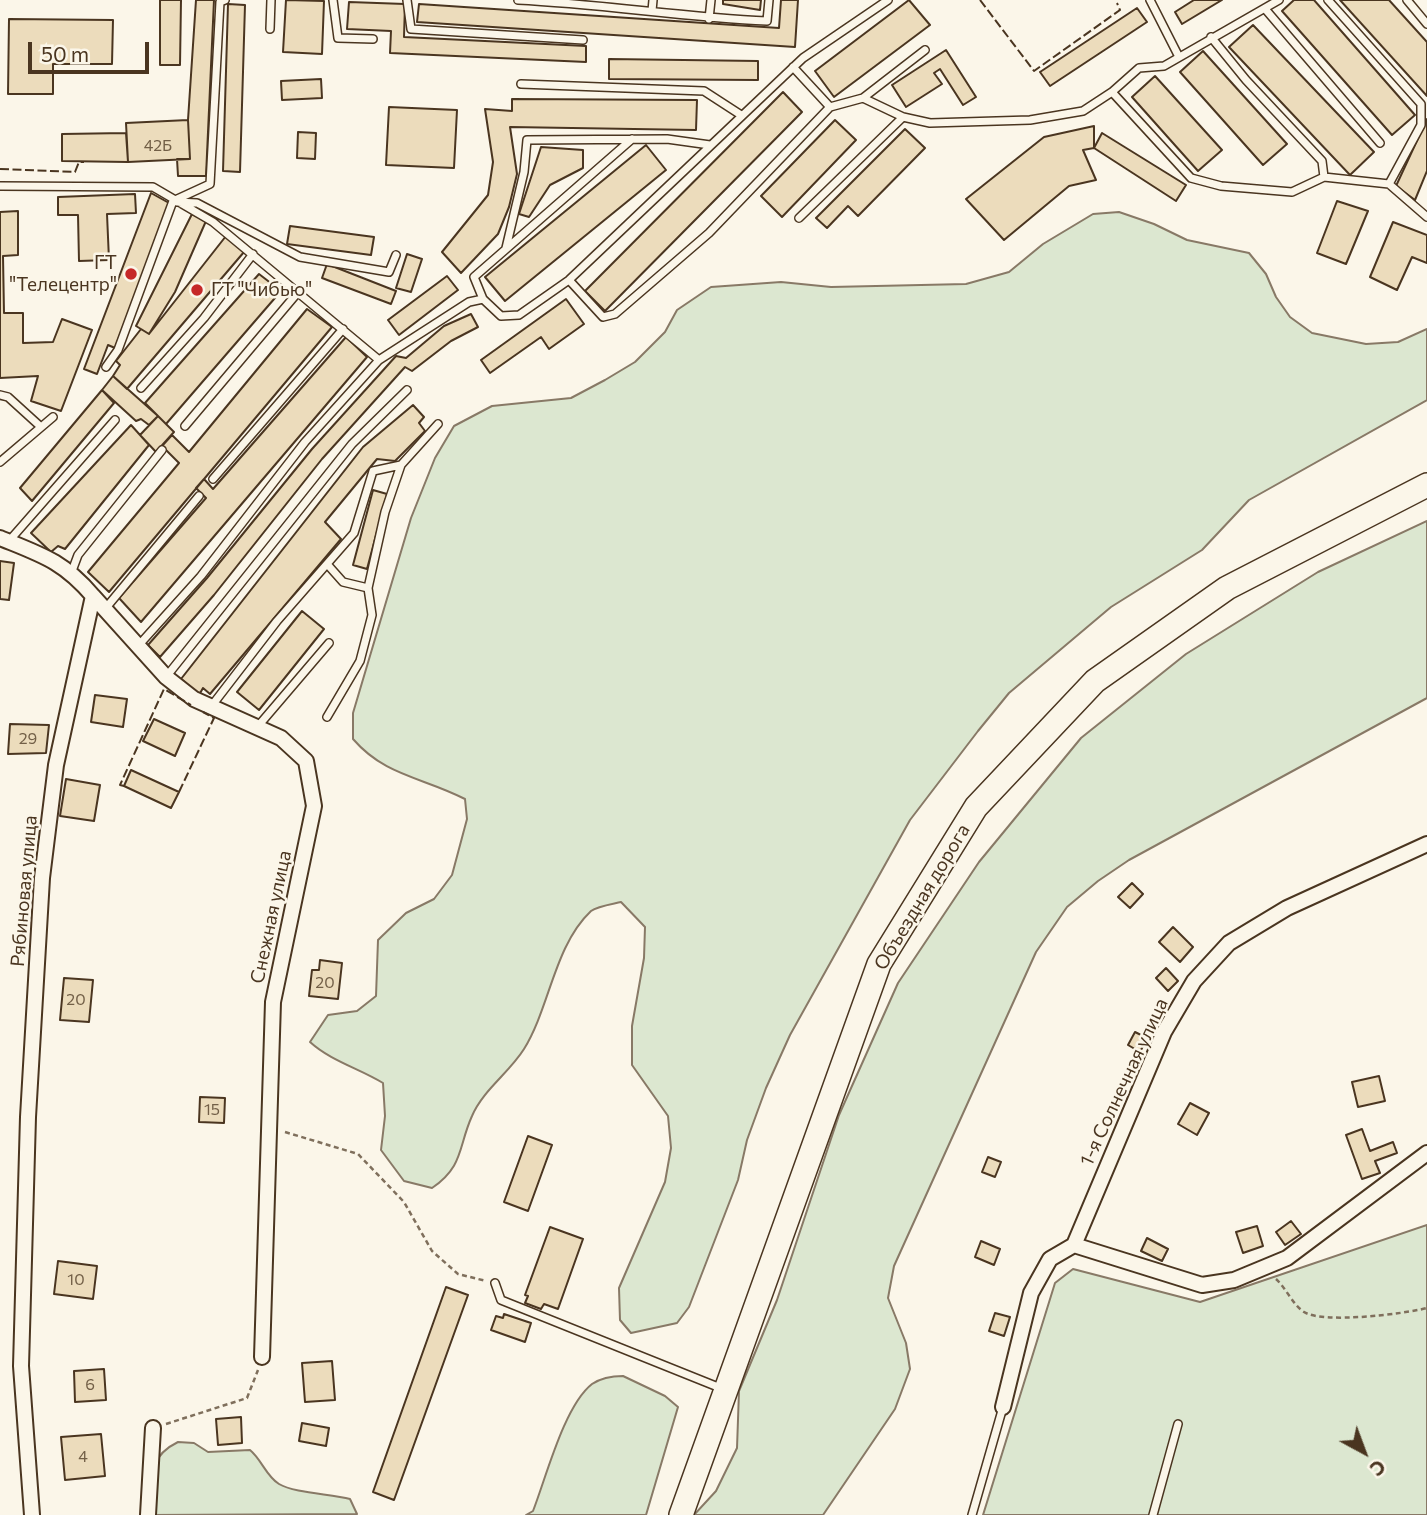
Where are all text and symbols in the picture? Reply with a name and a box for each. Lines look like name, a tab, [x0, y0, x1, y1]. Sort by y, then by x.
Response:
scale bar	[32, 28, 152, 72]
text: 50 m	[41, 41, 89, 66]
house number: 42Б	[144, 136, 172, 156]
place label: ГТ "Телецентр"	[9, 252, 117, 296]
marker: ГТ "Телецентр"	[123, 266, 139, 282]
place label: ГТ "Чибью"	[211, 279, 312, 301]
marker: ГТ "Чибью"	[189, 282, 205, 298]
house number: 29	[19, 729, 37, 749]
street label: Рябиновая улица	[6, 814, 42, 968]
street label: Объездная дорога	[869, 820, 975, 974]
street label: Снежная улица	[246, 849, 296, 985]
house number: 20	[315, 973, 335, 993]
house number: 20	[66, 990, 86, 1010]
street label: 1-я Солнечная улица	[1075, 995, 1173, 1169]
house number: 15	[204, 1100, 220, 1120]
house number: 10	[67, 1270, 85, 1290]
house number: 6	[85, 1375, 95, 1395]
north arrow	[1329, 1417, 1399, 1487]
house number: 4	[78, 1447, 88, 1467]
text: С	[1366, 1455, 1391, 1481]

